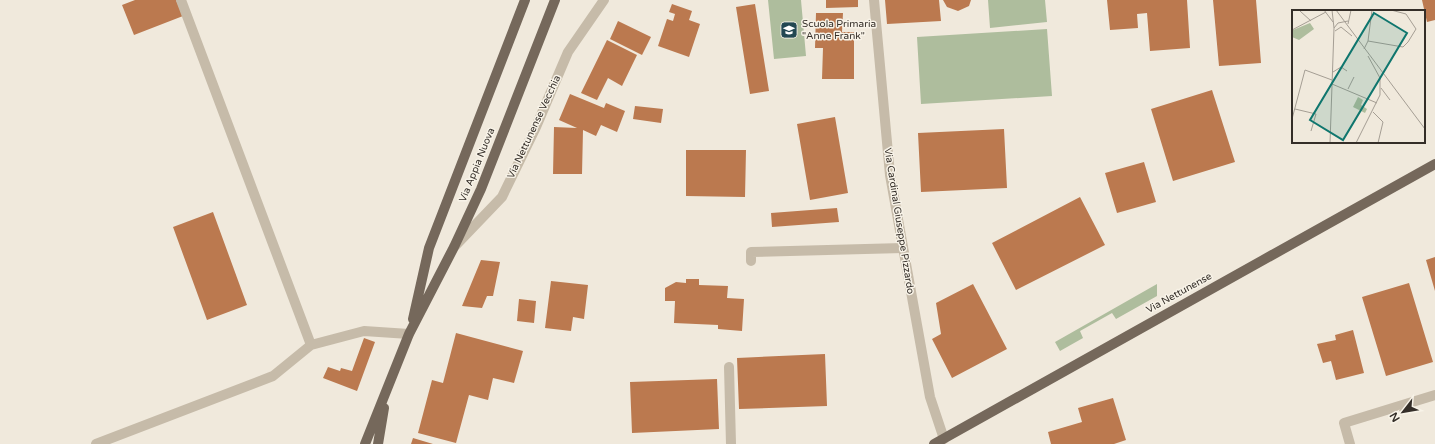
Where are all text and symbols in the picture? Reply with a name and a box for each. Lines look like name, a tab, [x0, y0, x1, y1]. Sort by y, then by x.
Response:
inset map	[1292, 10, 1425, 143]
place label: Scuola Primaria "Anne Frank"	[802, 18, 876, 42]
school or university icon: Scuola Primaria "Anne Frank"	[779, 20, 799, 40]
street label: Via Nettunense Vecchia	[505, 73, 563, 181]
street label: Via Appia Nuova	[457, 126, 497, 204]
street label: Via Cardinal Giuseppe Pizzardo	[882, 147, 916, 295]
street label: Via Nettunense	[1144, 270, 1214, 316]
north arrow	[1383, 392, 1423, 432]
text: N	[1387, 410, 1403, 424]

